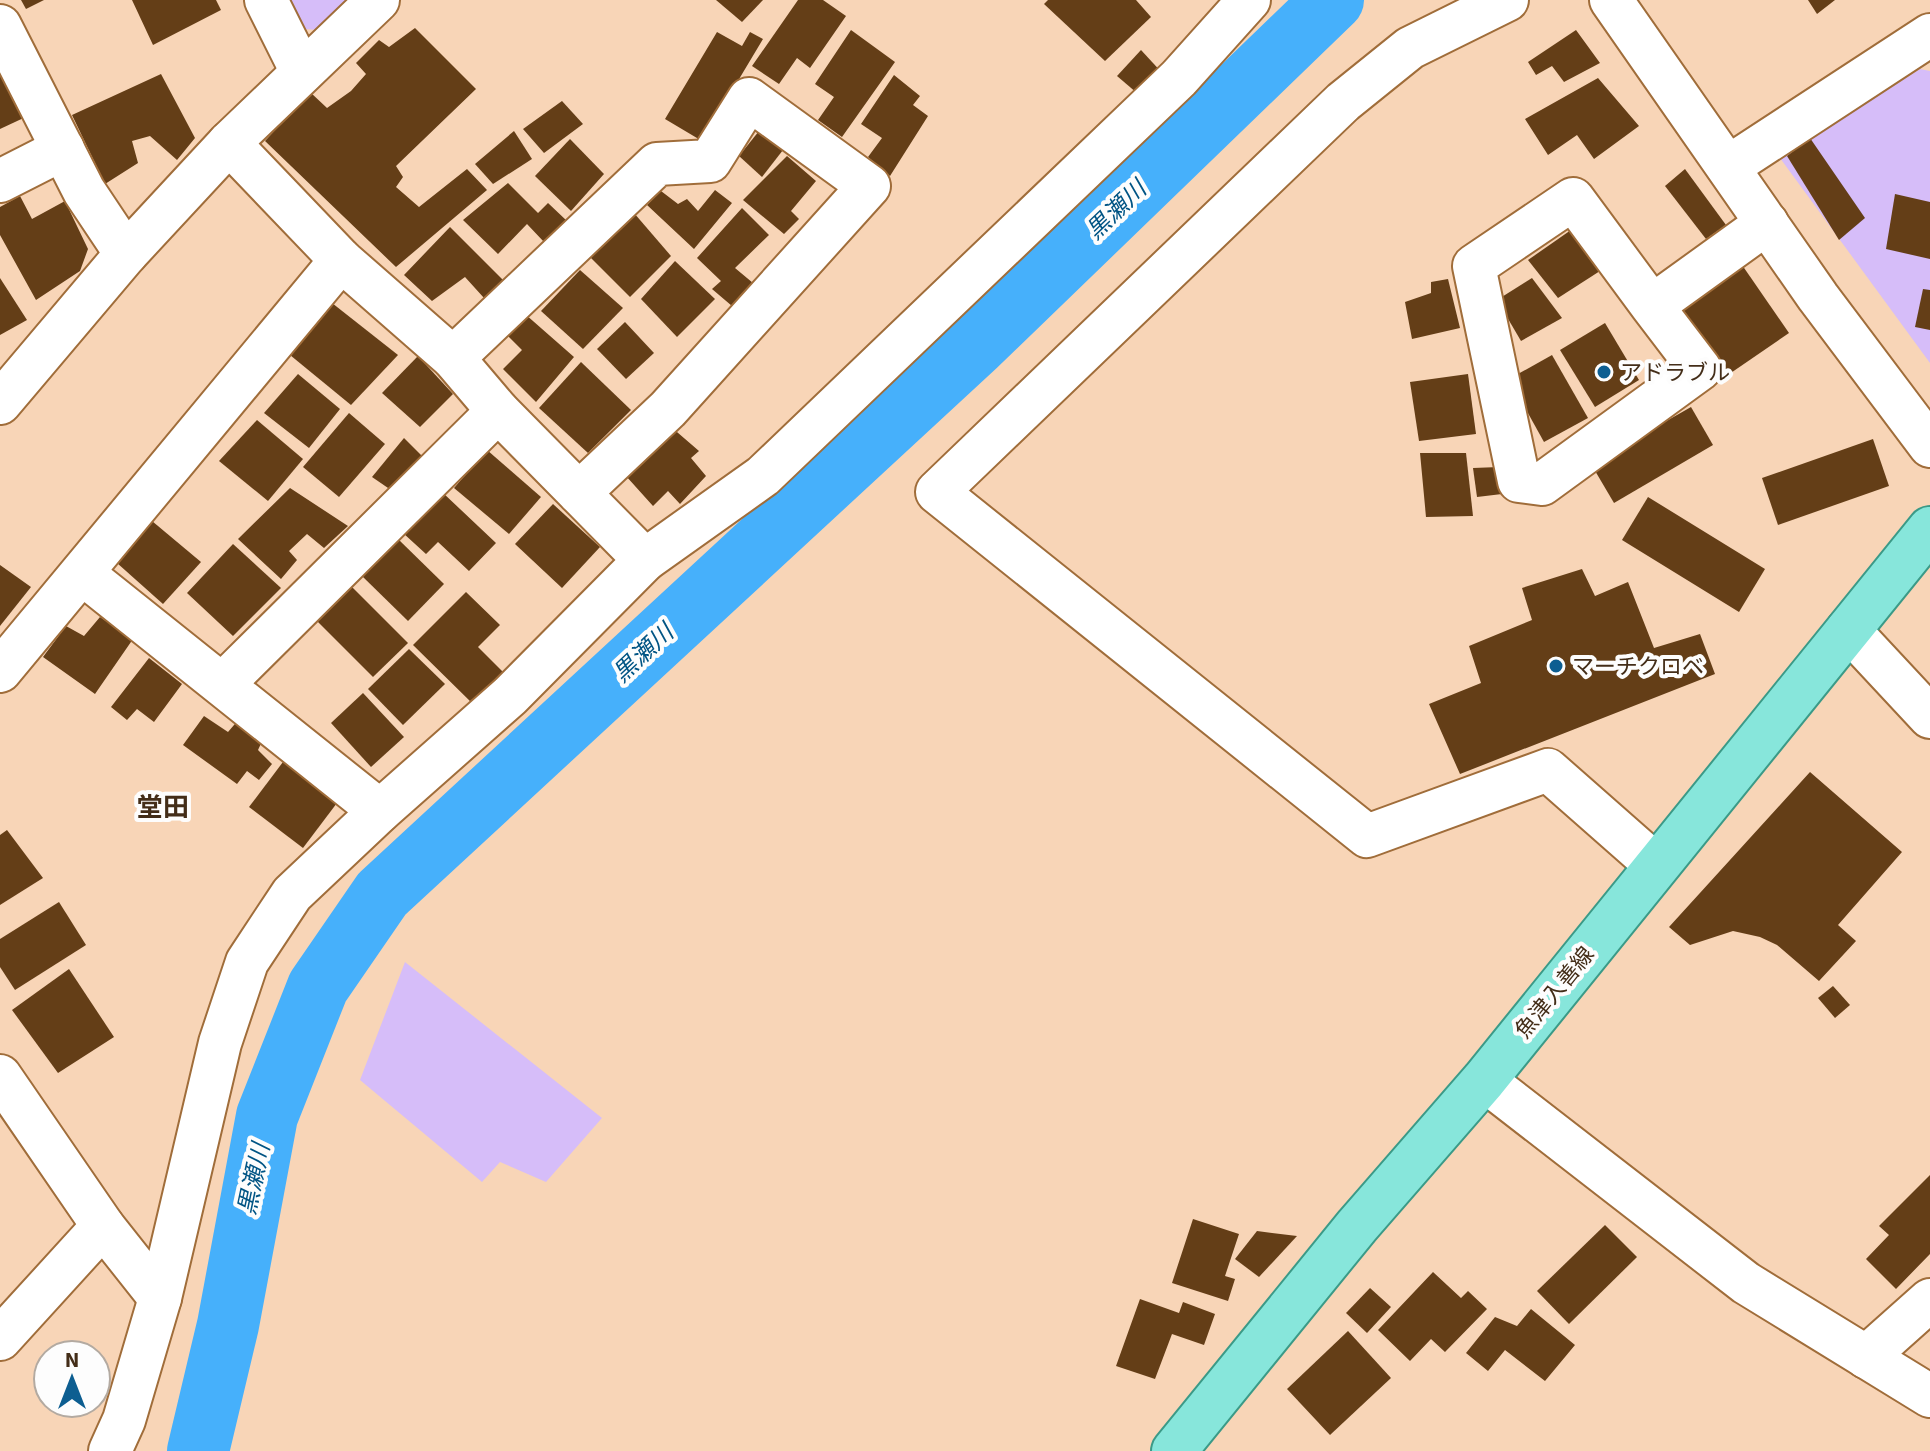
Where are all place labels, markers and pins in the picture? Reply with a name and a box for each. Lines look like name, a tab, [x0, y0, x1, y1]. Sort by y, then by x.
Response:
place label: アドラブル	[1620, 357, 1730, 389]
marker: アドラブル	[1595, 363, 1613, 381]
place label: マーチクロベ	[1572, 651, 1704, 683]
marker: マーチクロベ	[1547, 657, 1565, 675]

